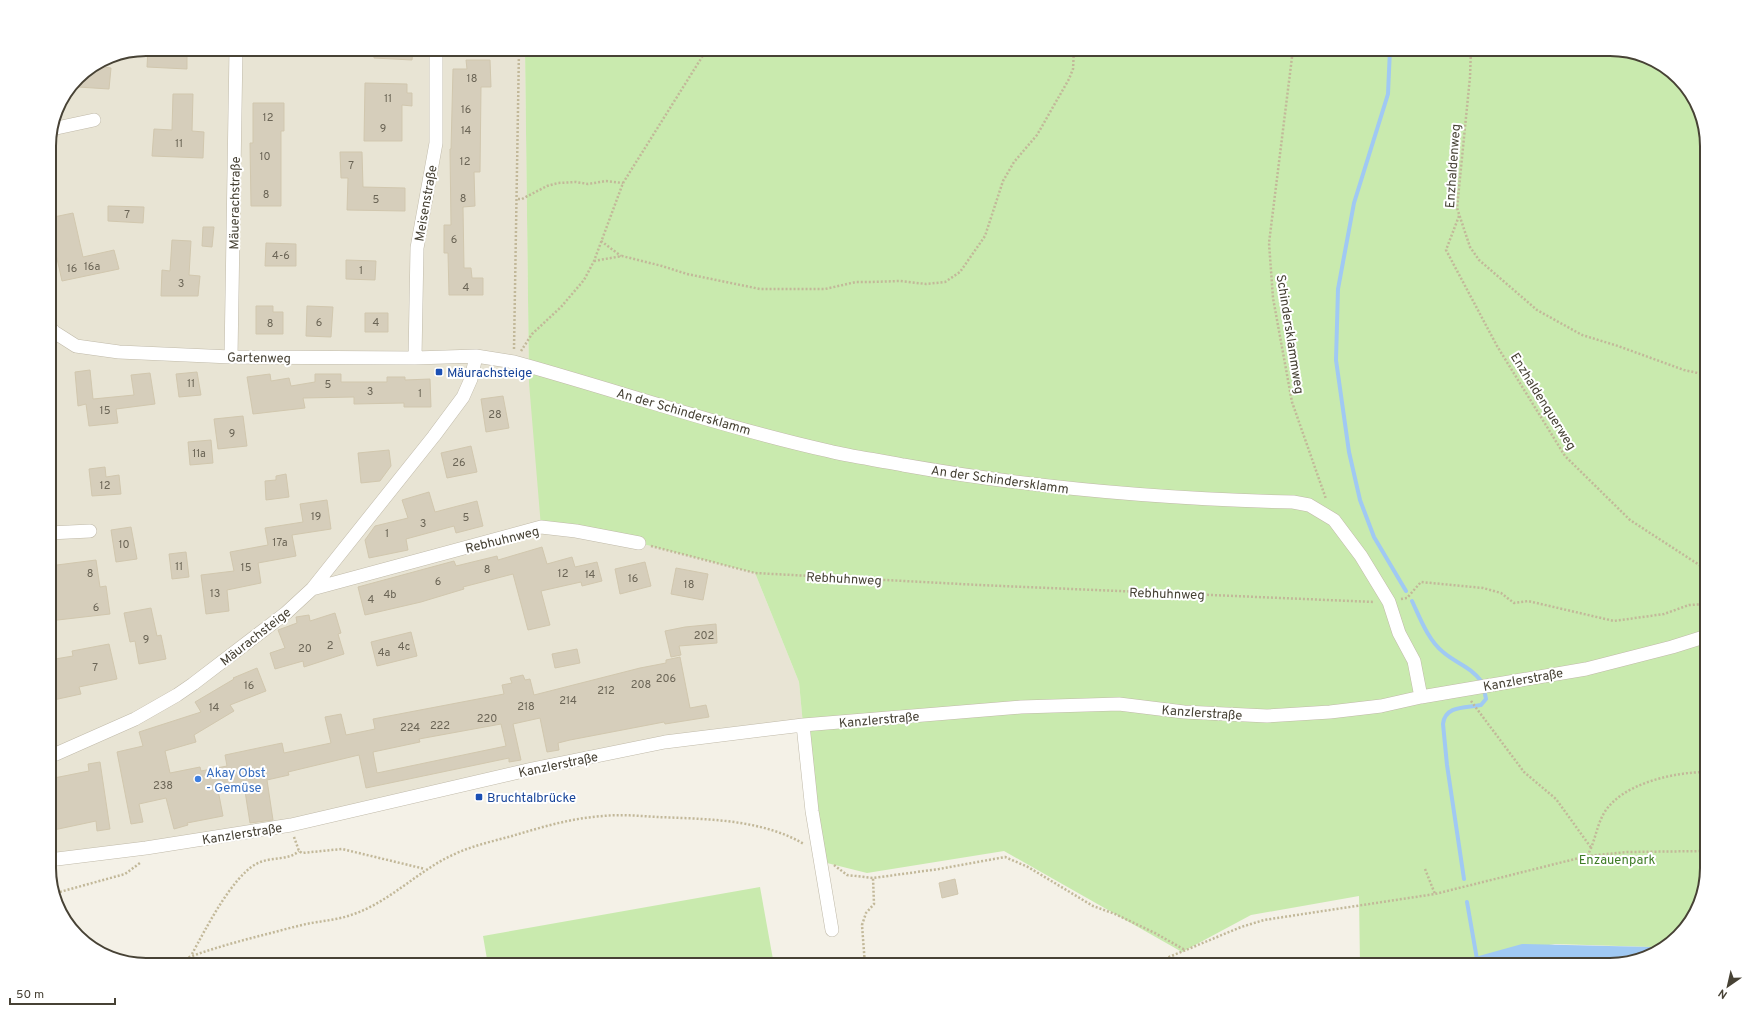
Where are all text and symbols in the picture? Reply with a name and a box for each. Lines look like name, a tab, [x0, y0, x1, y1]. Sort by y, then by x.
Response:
house number: 18	[467, 72, 477, 86]
house number: 11	[384, 92, 392, 106]
house number: 16	[461, 103, 471, 117]
house number: 12	[263, 111, 273, 125]
house number: 9	[380, 122, 386, 136]
street label: Enzhaldenweg	[1443, 123, 1465, 209]
house number: 14	[461, 124, 472, 138]
house number: 11	[175, 137, 183, 151]
house number: 10	[259, 150, 271, 164]
house number: 12	[460, 155, 470, 169]
street label: Mäuerachstraße	[227, 156, 245, 250]
house number: 7	[348, 159, 354, 173]
street label: Meisenstraße	[412, 164, 442, 243]
house number: 8	[263, 188, 269, 202]
house number: 8	[460, 192, 466, 206]
house number: 5	[373, 193, 380, 207]
house number: 7	[124, 208, 130, 222]
house number: 6	[451, 233, 457, 247]
house number: 4-6	[272, 249, 290, 263]
house number: 16a	[84, 260, 100, 274]
house number: 16	[67, 262, 77, 276]
house number: 1	[359, 264, 363, 278]
street label: Schindersklammweg	[1272, 273, 1306, 395]
house number: 3	[178, 277, 184, 291]
house number: 4	[463, 281, 470, 295]
house number: 6	[316, 316, 322, 330]
house number: 4	[373, 316, 380, 330]
house number: 8	[267, 317, 273, 331]
street label: Gartenweg	[227, 350, 291, 368]
street label: Enzhaldenquerweg	[1506, 350, 1579, 454]
place label: Mäurachsteige	[447, 366, 532, 382]
marker: Mäurachsteige	[434, 367, 444, 377]
house number: 11	[187, 377, 195, 391]
house number: 5	[325, 378, 332, 392]
house number: 3	[367, 385, 373, 399]
street label: An der Schindersklamm	[614, 386, 752, 440]
house number: 1	[418, 387, 422, 401]
house number: 15	[100, 404, 111, 418]
house number: 28	[488, 408, 502, 422]
house number: 9	[229, 427, 235, 441]
house number: 11a	[192, 447, 206, 461]
house number: 26	[452, 456, 466, 470]
street label: An der Schindersklamm	[930, 463, 1070, 499]
house number: 12	[100, 479, 110, 493]
house number: 19	[311, 510, 321, 524]
house number: 5	[463, 511, 470, 525]
house number: 3	[420, 517, 426, 531]
street label: Rebhuhnweg	[464, 524, 541, 558]
house number: 1	[385, 527, 389, 541]
house number: 17a	[272, 536, 288, 550]
house number: 10	[118, 538, 130, 552]
house number: 11	[175, 560, 183, 574]
house number: 15	[241, 561, 252, 575]
house number: 8	[484, 563, 490, 577]
house number: 8	[87, 567, 93, 581]
house number: 12	[558, 567, 568, 581]
house number: 14	[585, 568, 596, 582]
street label: Rebhuhnweg	[806, 570, 882, 590]
house number: 16	[628, 572, 638, 586]
house number: 6	[435, 575, 441, 589]
house number: 18	[684, 578, 694, 592]
street label: Rebhuhnweg	[1129, 586, 1205, 604]
house number: 13	[210, 587, 220, 601]
house number: 4b	[383, 588, 397, 602]
house number: 4	[368, 593, 375, 607]
house number: 6	[93, 601, 99, 615]
street label: Mäurachsteige	[218, 605, 295, 670]
house number: 202	[694, 629, 714, 643]
house number: 9	[143, 633, 149, 647]
house number: 2	[327, 639, 333, 653]
house number: 4c	[398, 640, 410, 654]
house number: 20	[298, 642, 312, 656]
house number: 4a	[378, 646, 391, 660]
house number: 7	[92, 661, 98, 675]
street label: Kanzlerstraße	[1482, 666, 1565, 696]
house number: 206	[656, 672, 676, 686]
house number: 208	[631, 678, 651, 692]
house number: 16	[244, 679, 254, 693]
house number: 212	[597, 684, 615, 698]
house number: 214	[559, 694, 577, 708]
house number: 218	[517, 700, 535, 714]
house number: 14	[209, 701, 220, 715]
street label: Kanzlerstraße	[1161, 703, 1243, 725]
street label: Kanzlerstraße	[838, 709, 920, 732]
house number: 220	[477, 712, 497, 726]
house number: 222	[430, 719, 450, 733]
house number: 224	[400, 721, 420, 735]
street label: Kanzlerstraße	[517, 750, 600, 782]
place label: Akay Obst - Gemüse	[206, 766, 266, 797]
marker: Akay Obst - Gemüse	[193, 774, 203, 784]
house number: 238	[153, 779, 173, 793]
place label: Bruchtalbrücke	[487, 791, 576, 807]
marker: Bruchtalbrücke	[474, 792, 484, 802]
street label: Kanzlerstraße	[201, 821, 284, 849]
park label: Enzauenpark	[1579, 853, 1655, 869]
north arrow	[1708, 966, 1748, 1006]
scale bar	[10, 980, 115, 1006]
text: N	[1716, 985, 1730, 1001]
text: 50 m	[16, 987, 44, 1003]

